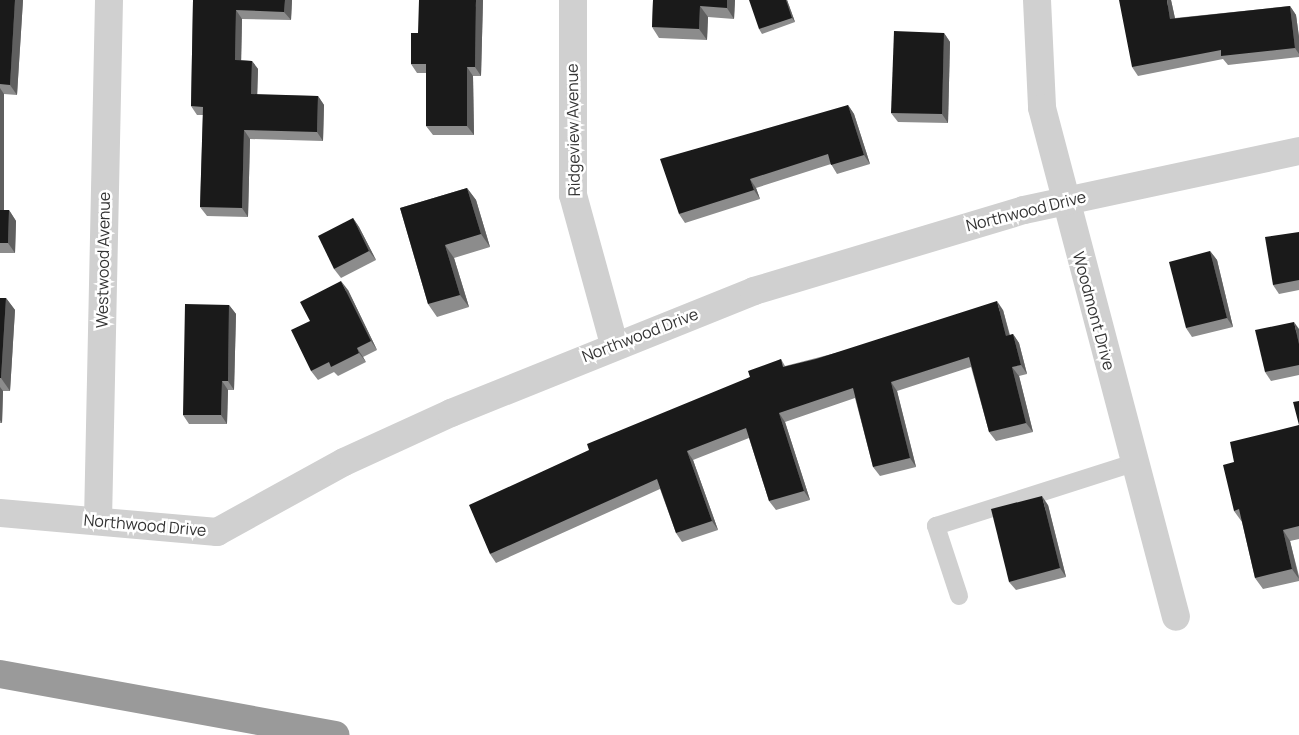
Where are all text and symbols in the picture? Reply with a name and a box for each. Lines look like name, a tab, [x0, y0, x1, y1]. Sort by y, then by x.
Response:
street label: Ridgeview Avenue	[562, 63, 584, 197]
street label: Northwood Drive	[964, 187, 1088, 235]
street label: Westwood Avenue	[92, 192, 114, 328]
street label: Woodmont Drive	[1069, 250, 1119, 372]
street label: Northwood Drive	[579, 304, 701, 366]
street label: Northwood Drive	[83, 510, 207, 540]

